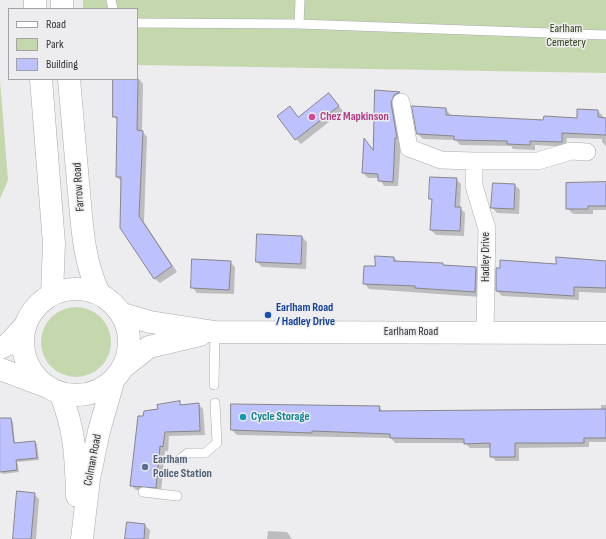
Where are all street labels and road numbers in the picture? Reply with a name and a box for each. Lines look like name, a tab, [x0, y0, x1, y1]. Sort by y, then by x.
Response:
street label: Farrow Road	[70, 162, 88, 212]
street label: Hadley Drive	[479, 232, 493, 282]
street label: Earlham Road	[384, 325, 438, 339]
street label: Colman Road	[81, 433, 105, 487]

